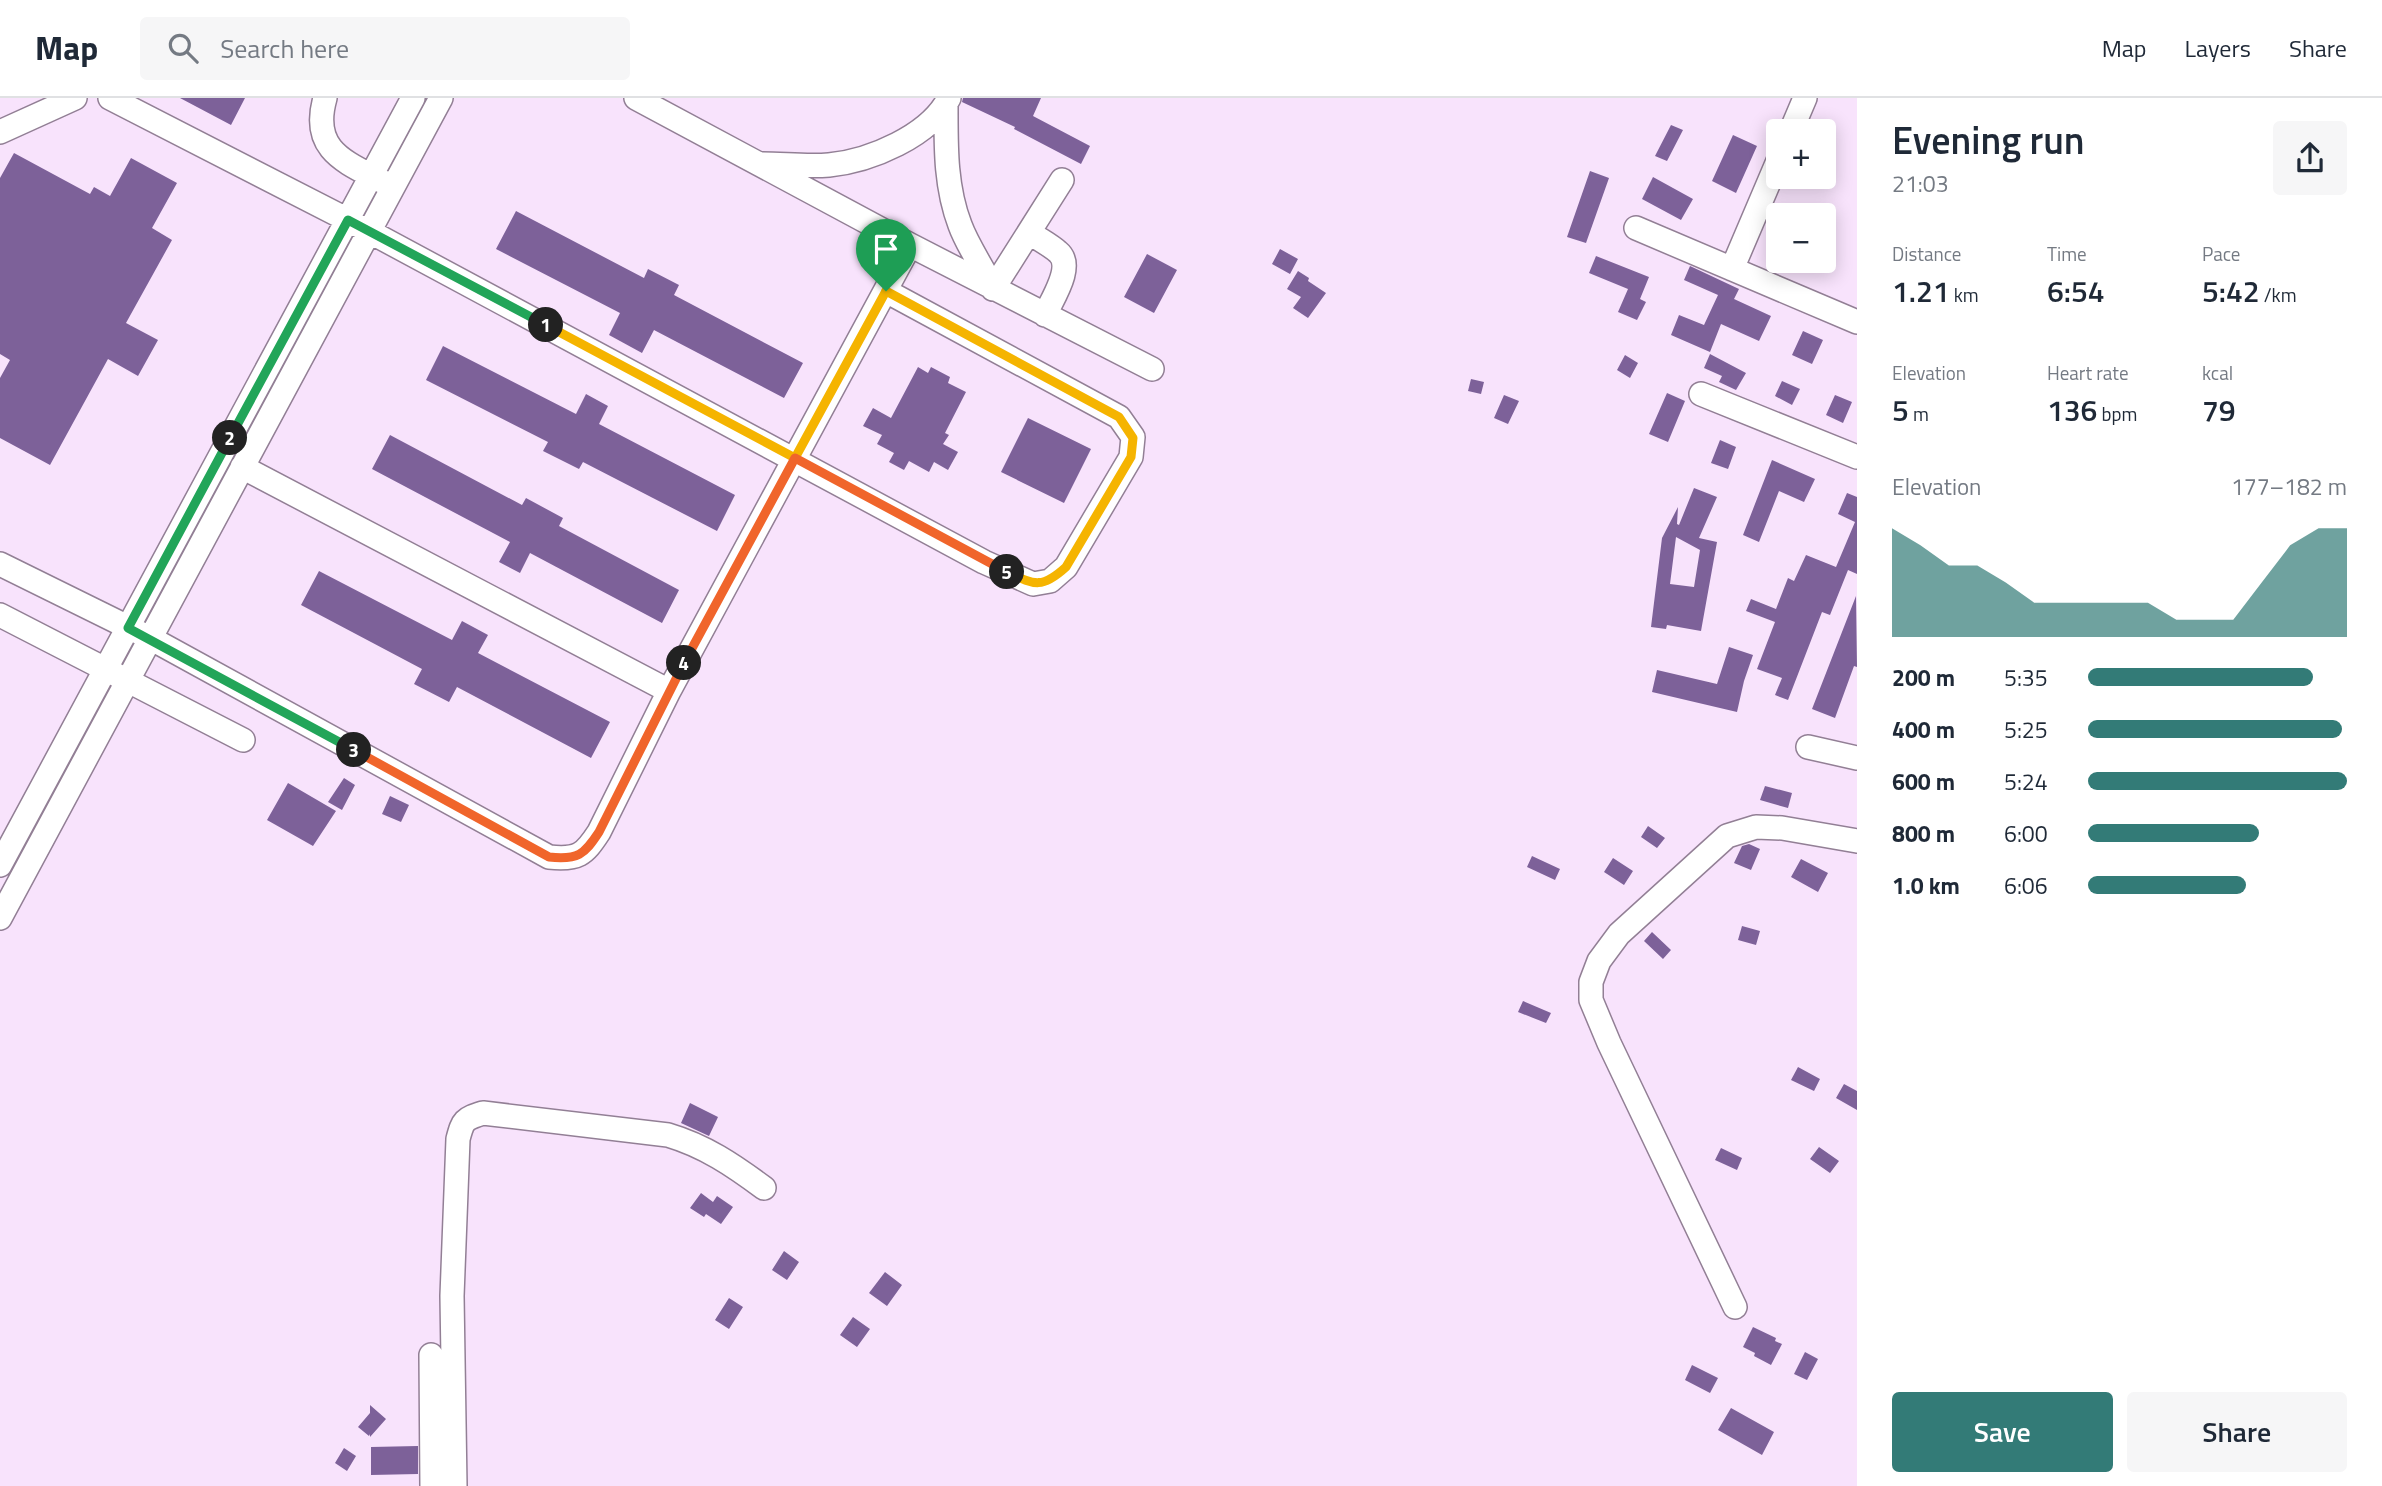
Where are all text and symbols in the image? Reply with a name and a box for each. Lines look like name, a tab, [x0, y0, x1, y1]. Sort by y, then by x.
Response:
search box	[140, 17, 630, 80]
text: Map	[35, 23, 98, 73]
icon: search	[164, 29, 202, 67]
text: Search here	[220, 29, 349, 68]
text: Map	[2102, 30, 2147, 66]
text: Layers	[2185, 30, 2251, 66]
text: Share	[2289, 30, 2347, 66]
text: Evening run	[1892, 111, 2085, 169]
map controls	[1766, 119, 1836, 273]
button: +	[1766, 119, 1836, 189]
button: share	[2273, 121, 2347, 195]
text: 21:03	[1892, 166, 1949, 201]
button: −	[1766, 203, 1836, 273]
pin	[856, 219, 916, 291]
icon: arrive	[867, 230, 905, 268]
text: Distance	[1892, 239, 1961, 268]
text: Time	[2047, 239, 2087, 268]
text: Pace	[2202, 239, 2240, 268]
text: 1.21	[1892, 268, 1950, 314]
text: 6:54	[2047, 268, 2105, 314]
text: 5:42	[2202, 268, 2260, 314]
text: km	[1950, 280, 1979, 309]
text: /km	[2260, 280, 2297, 309]
pin: 1	[528, 308, 564, 342]
text: 1	[540, 310, 551, 339]
text: Elevation	[1892, 358, 1966, 387]
text: Heart rate	[2047, 358, 2129, 387]
text: kcal	[2202, 358, 2233, 387]
text: 5	[1892, 387, 1909, 433]
text: 136	[2047, 387, 2097, 433]
text: 79	[2202, 387, 2236, 433]
text: m	[1909, 399, 1929, 428]
text: bpm	[2097, 399, 2137, 428]
pin: 2	[212, 420, 247, 456]
text: 2	[224, 423, 235, 452]
text: Elevation	[1892, 469, 1981, 504]
text: 177–182 m	[2231, 469, 2347, 504]
pin: 5	[990, 554, 1024, 589]
text: 5	[1001, 557, 1012, 586]
pin: 4	[666, 646, 702, 680]
text: 4	[678, 648, 689, 677]
text: 200 m	[1892, 660, 1955, 695]
text: 5:35	[2004, 660, 2048, 695]
text: 400 m	[1892, 712, 1955, 747]
text: 5:25	[2004, 712, 2048, 747]
pin: 3	[336, 732, 372, 768]
text: 3	[348, 735, 359, 764]
text: 600 m	[1892, 764, 1955, 799]
text: 5:24	[2004, 764, 2048, 799]
text: 800 m	[1892, 816, 1955, 851]
text: 6:00	[2004, 816, 2048, 851]
text: 1.0 km	[1892, 868, 1960, 903]
text: 6:06	[2004, 868, 2048, 903]
button: Save	[1892, 1392, 2113, 1472]
button: Share	[2127, 1392, 2347, 1472]

